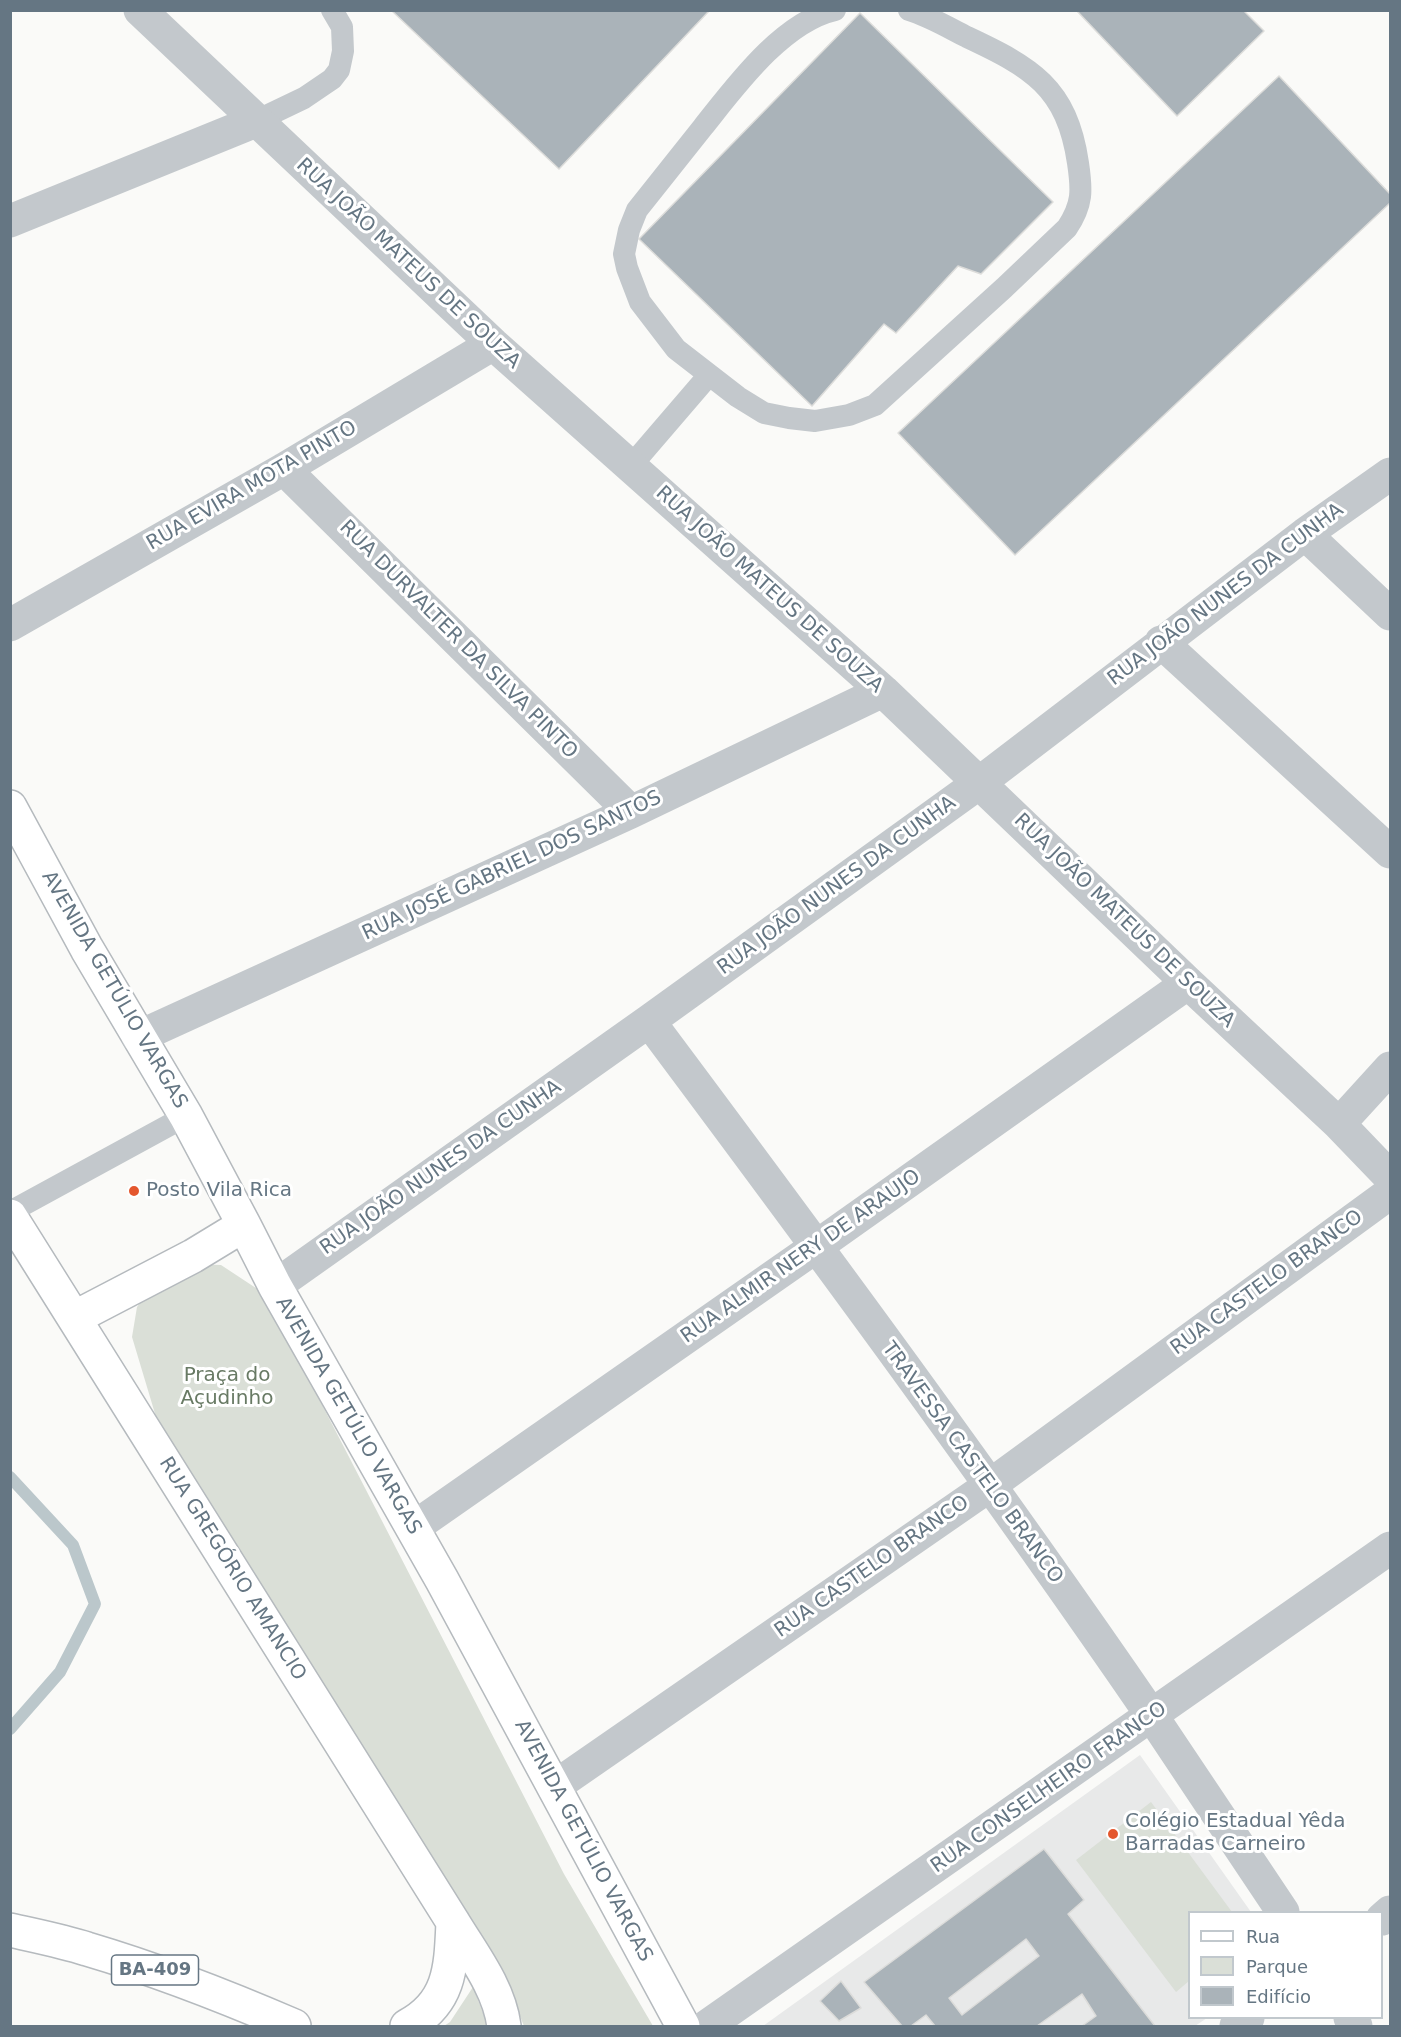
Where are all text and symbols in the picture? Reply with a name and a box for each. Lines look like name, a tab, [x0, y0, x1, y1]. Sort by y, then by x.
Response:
street label: RUA JOÃO MATEUS DE SOUZA	[291, 154, 525, 374]
street label: RUA EVIRA MOTA PINTO	[143, 416, 361, 556]
street label: RUA JOÃO MATEUS DE SOUZA	[650, 481, 888, 699]
street label: RUA JOÃO NUNES DA CUNHA	[1103, 498, 1349, 692]
street label: RUA DURVALTER DA SILVA PINTO	[334, 516, 582, 764]
street label: RUA JOSÉ GABRIEL DOS SANTOS	[359, 786, 665, 946]
street label: RUA JOÃO NUNES DA CUNHA	[713, 791, 961, 981]
street label: RUA JOÃO MATEUS DE SOUZA	[1009, 809, 1239, 1033]
street label: AVENIDA GETÚLIO VARGAS	[36, 867, 192, 1113]
street label: RUA JOÃO NUNES DA CUNHA	[316, 1075, 566, 1261]
street label: RUA ALMIR NERY DE ARAUJO	[677, 1165, 925, 1349]
place label: Posto Vila Rica	[146, 1179, 292, 1203]
marker: Posto Vila Rica	[127, 1184, 141, 1198]
street label: RUA CASTELO BRANCO	[1166, 1205, 1368, 1361]
street label: AVENIDA GETÚLIO VARGAS	[270, 1293, 426, 1539]
street label: TRAVESSA CASTELO BRANCO	[876, 1338, 1068, 1588]
park label: Praça do Açudinho	[181, 1364, 273, 1411]
street label: RUA GREGÓRIO AMANCIO	[153, 1453, 311, 1685]
street label: RUA CASTELO BRANCO	[770, 1491, 974, 1643]
street label: RUA CONSELHEIRO FRANCO	[927, 1697, 1171, 1879]
street label: AVENIDA GETÚLIO VARGAS	[509, 1716, 657, 1966]
place label: Colégio Estadual Yêda Barradas Carneiro	[1125, 1810, 1345, 1857]
marker: Colégio Estadual Yêda Barradas Carneiro	[1106, 1827, 1120, 1841]
legend	[1188, 1911, 1383, 2019]
text: Rua	[1246, 1926, 1280, 1947]
road number: BA-409	[112, 1955, 198, 1985]
text: Parque	[1246, 1956, 1308, 1977]
text: Edifício	[1246, 1986, 1311, 2007]

